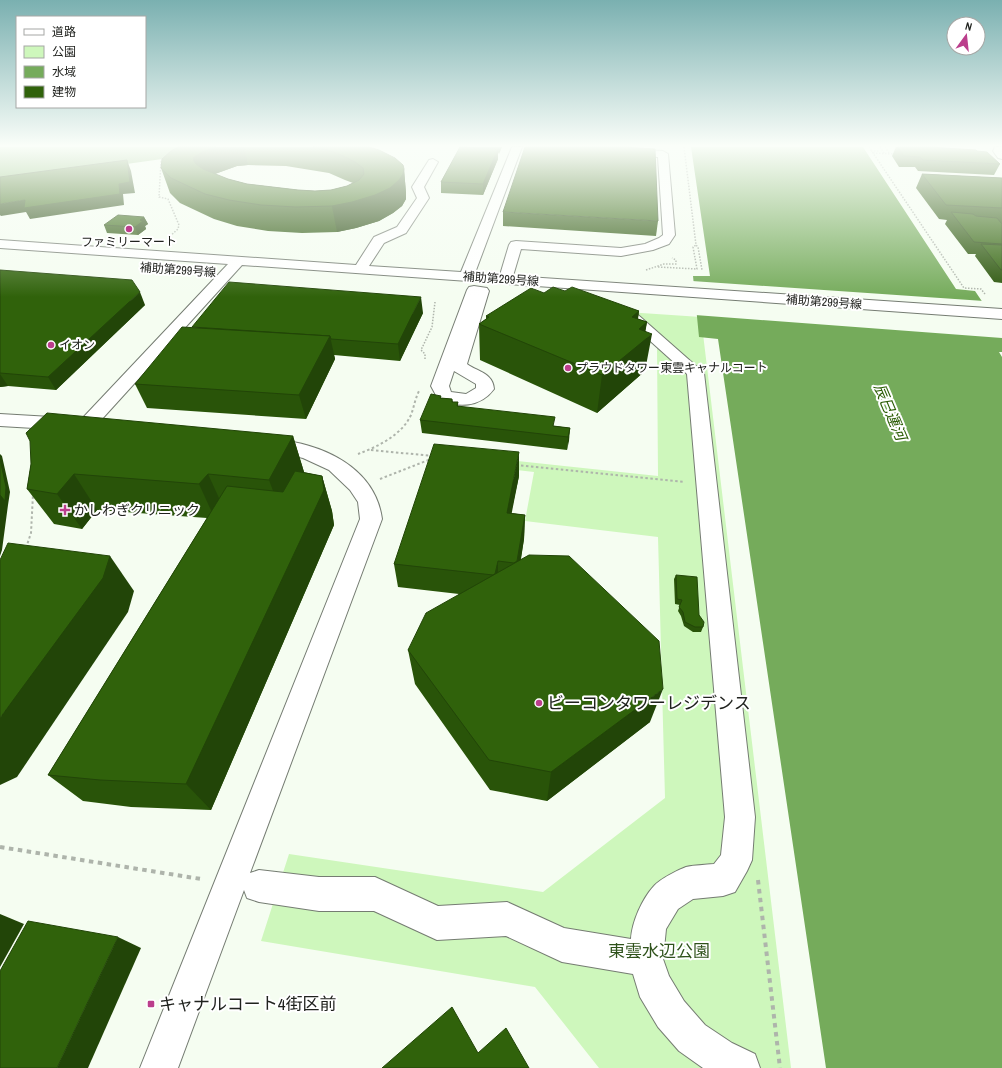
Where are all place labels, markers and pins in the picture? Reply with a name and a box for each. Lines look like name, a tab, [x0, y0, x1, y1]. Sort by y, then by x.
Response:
marker: ファミリーマート	[124, 224, 134, 234]
place label: ファミリーマート	[81, 234, 177, 250]
place label: イオン	[59, 337, 95, 353]
marker: イオン	[46, 340, 56, 350]
place label: プラウドタワー東雲キャナルコート	[576, 360, 768, 376]
marker: プラウドタワー東雲キャナルコート	[563, 363, 573, 373]
place label: かしわぎクリニック	[74, 501, 200, 519]
marker: かしわぎクリニック	[59, 504, 71, 516]
place label: ビーコンタワーレジデンス	[547, 691, 751, 714]
marker: ビーコンタワーレジデンス	[534, 698, 544, 708]
place label: キャナルコート4街区前	[159, 992, 336, 1015]
marker: キャナルコート4街区前	[146, 999, 156, 1009]

